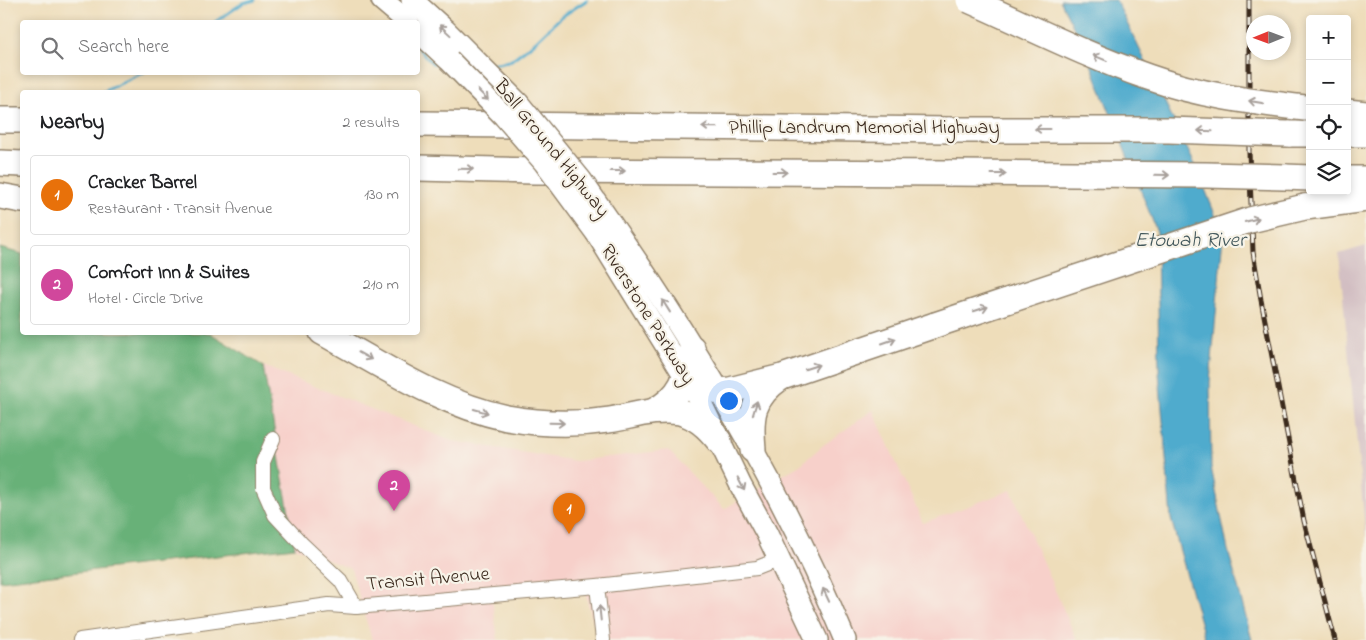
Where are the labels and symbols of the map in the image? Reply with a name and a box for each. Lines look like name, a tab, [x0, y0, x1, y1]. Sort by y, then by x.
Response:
north arrow	[1246, 15, 1291, 60]
one-way arrow	[438, 24, 451, 36]
one-way arrow	[1093, 53, 1108, 63]
street label: Ball Ground Highway	[485, 73, 616, 225]
one-way arrow	[477, 89, 489, 101]
one-way arrow	[1249, 97, 1265, 107]
street label: Phillip Landrum Memorial Highway	[728, 114, 1000, 144]
one-way arrow	[701, 122, 717, 132]
one-way arrow	[1034, 124, 1050, 134]
one-way arrow	[1197, 126, 1213, 136]
one-way arrow	[458, 164, 474, 174]
one-way arrow	[609, 166, 625, 176]
one-way arrow	[772, 167, 788, 177]
one-way arrow	[991, 169, 1007, 179]
one-way arrow	[1154, 170, 1170, 180]
one-way arrow	[1243, 215, 1259, 225]
water label: Etowah River	[1134, 226, 1248, 256]
street label: Riverstone Parkway	[592, 239, 702, 391]
one-way arrow	[660, 300, 670, 314]
one-way arrow	[973, 304, 989, 314]
one-way arrow	[880, 336, 896, 345]
one-way arrow	[357, 352, 372, 361]
one-way arrow	[804, 362, 820, 371]
your location	[716, 388, 742, 414]
one-way arrow	[750, 400, 760, 416]
one-way arrow	[472, 406, 488, 416]
one-way arrow	[549, 418, 565, 428]
pin: 2	[378, 470, 410, 511]
one-way arrow	[736, 477, 746, 492]
pin: 1	[553, 493, 585, 534]
street label: Transit Avenue	[365, 560, 491, 600]
one-way arrow	[820, 588, 830, 603]
one-way arrow	[595, 605, 605, 621]

